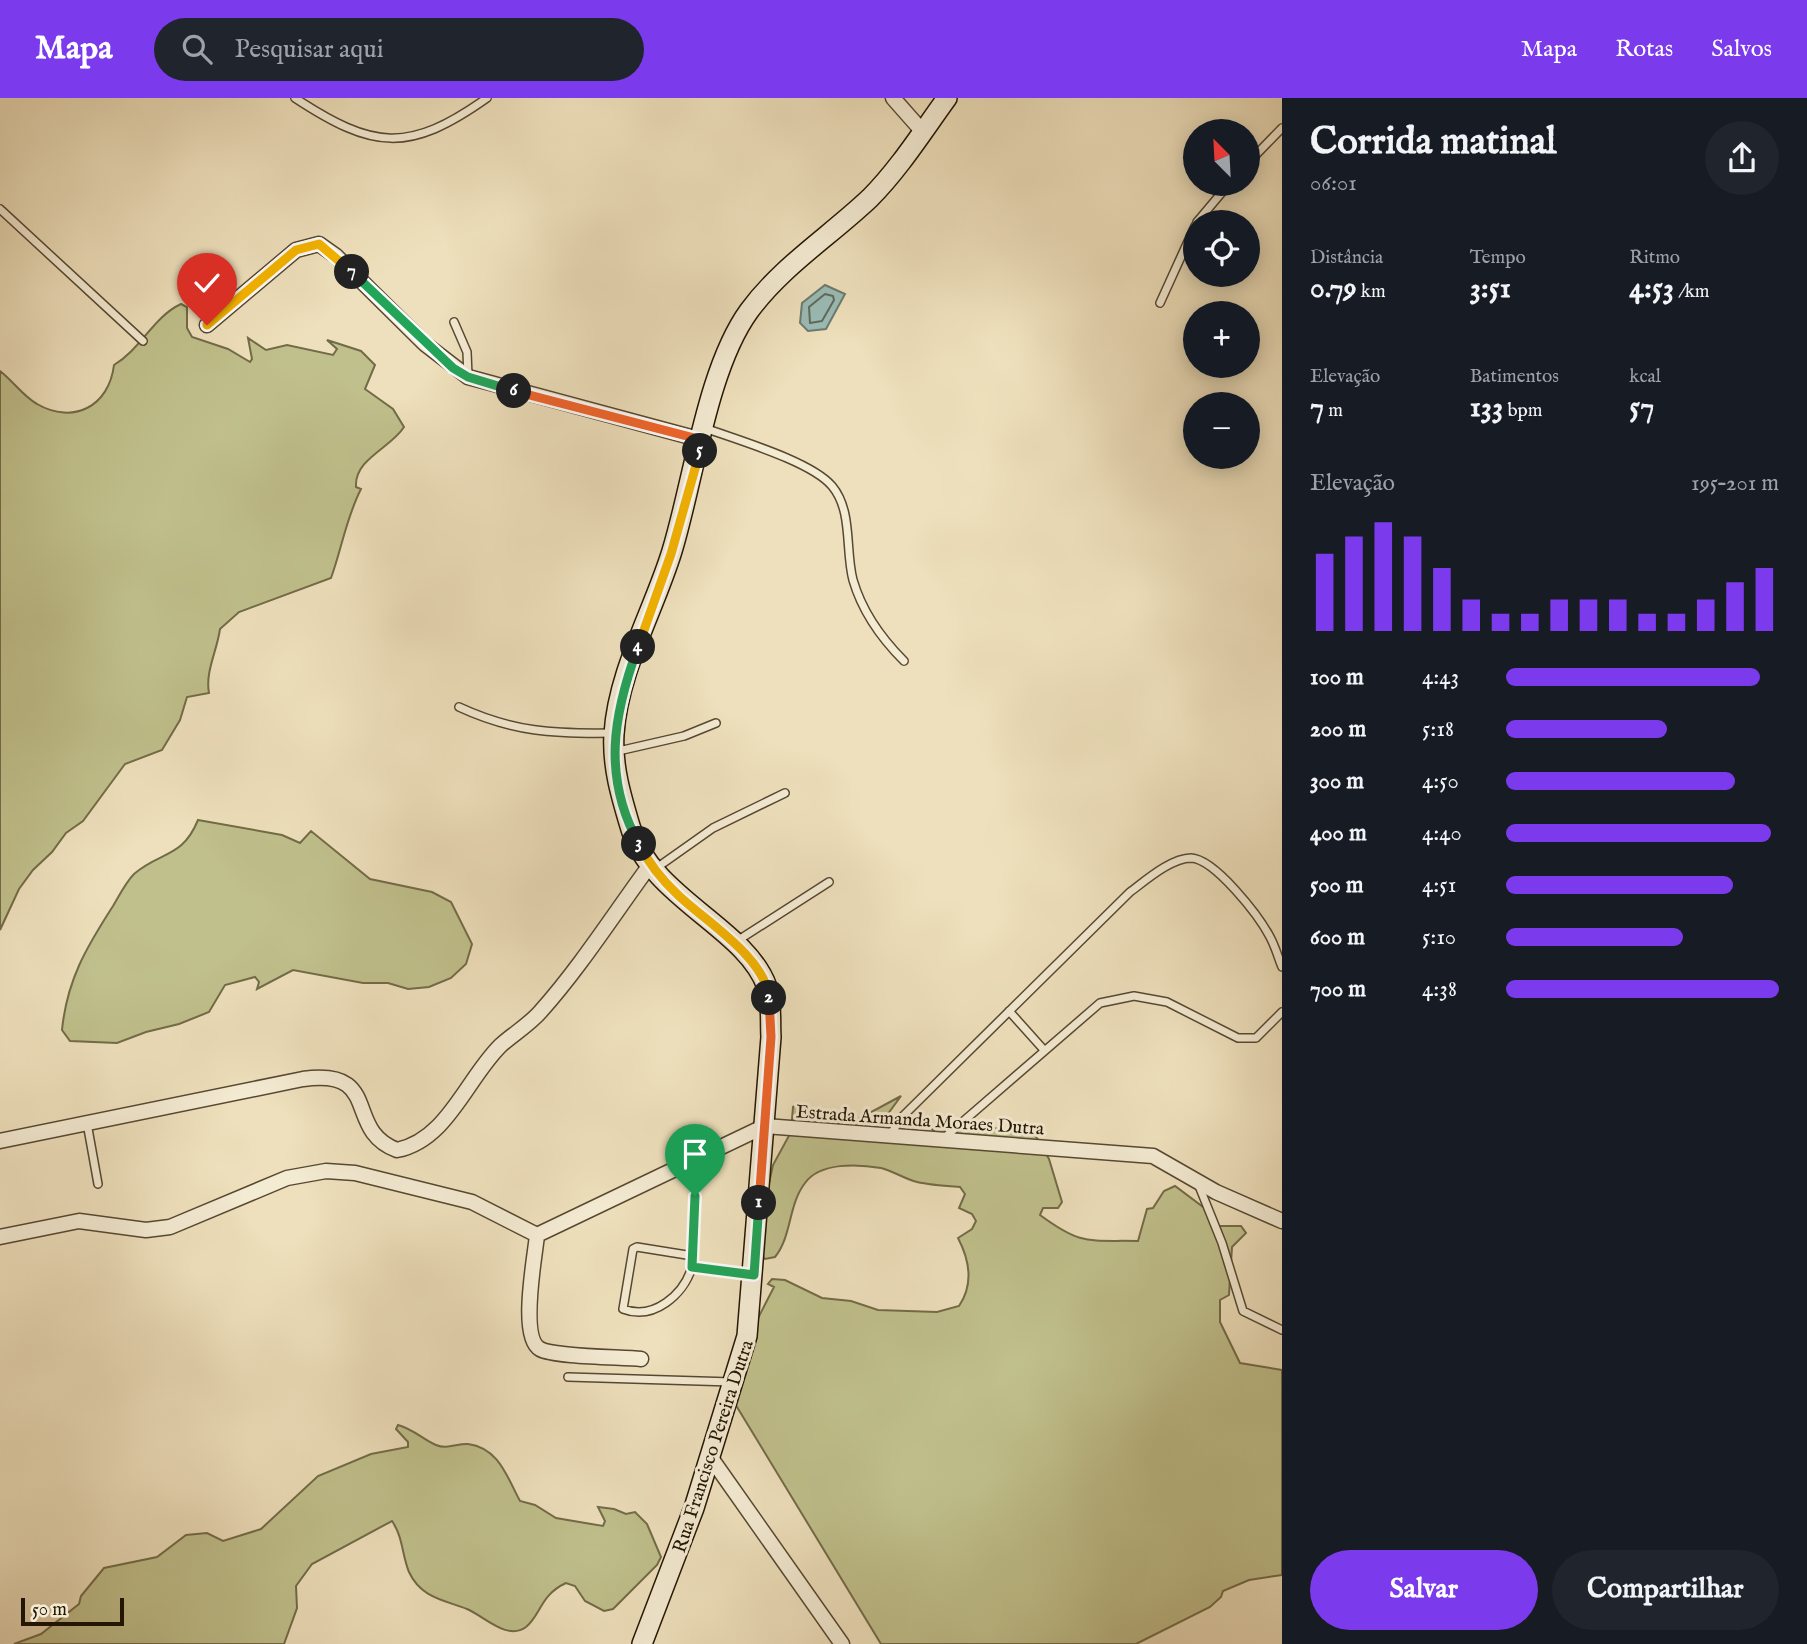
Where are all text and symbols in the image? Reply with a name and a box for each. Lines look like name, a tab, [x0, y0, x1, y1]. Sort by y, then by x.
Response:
search box	[154, 18, 644, 81]
text: Mapa	[35, 28, 112, 70]
icon: search	[178, 30, 216, 68]
text: Pesquisar aqui	[234, 33, 384, 66]
text: Mapa	[1521, 34, 1577, 65]
text: Rotas	[1615, 34, 1673, 65]
text: Salvos	[1711, 34, 1772, 65]
north arrow	[1183, 119, 1260, 196]
map controls	[1183, 119, 1260, 469]
text: Corrida matinal	[1310, 119, 1556, 167]
button: share	[1705, 121, 1779, 195]
text: 06:01	[1310, 169, 1357, 198]
button: locate	[1183, 210, 1260, 287]
text: Distância	[1310, 246, 1383, 270]
text: Tempo	[1470, 246, 1526, 270]
text: Ritmo	[1629, 246, 1680, 270]
pin	[177, 253, 237, 325]
pin: 7	[334, 254, 370, 290]
text: 7	[347, 259, 356, 283]
icon: check	[188, 264, 226, 302]
text: 0.79	[1310, 270, 1357, 308]
text: 3:51	[1470, 270, 1511, 308]
text: 4:53	[1629, 270, 1674, 308]
text: km	[1357, 280, 1386, 304]
text: /km	[1674, 280, 1710, 304]
button: +	[1183, 301, 1260, 378]
text: Elevação	[1310, 365, 1380, 389]
text: Batimentos	[1470, 365, 1559, 389]
text: kcal	[1629, 365, 1661, 389]
pin: 6	[496, 374, 532, 408]
text: 6	[509, 378, 518, 402]
text: 7	[1310, 389, 1324, 427]
text: 133	[1470, 389, 1503, 427]
text: 57	[1629, 389, 1654, 427]
button: −	[1183, 392, 1260, 469]
text: m	[1324, 399, 1343, 423]
text: bpm	[1503, 399, 1542, 423]
pin: 5	[682, 434, 718, 468]
text: 5	[696, 438, 703, 462]
text: Elevação	[1310, 469, 1395, 498]
text: 195–201 m	[1691, 469, 1779, 498]
pin: 4	[620, 630, 656, 664]
text: 4	[633, 634, 642, 658]
text: 100 m	[1310, 663, 1364, 692]
text: 4:43	[1422, 663, 1459, 692]
text: 200 m	[1310, 715, 1366, 744]
text: 5:18	[1422, 715, 1454, 744]
text: 300 m	[1310, 767, 1364, 796]
text: 4:50	[1422, 767, 1459, 796]
text: 400 m	[1310, 819, 1367, 848]
text: 4:40	[1422, 819, 1462, 848]
pin: 3	[622, 826, 656, 862]
text: 3	[635, 831, 642, 855]
text: 500 m	[1310, 871, 1364, 900]
text: 4:51	[1422, 871, 1456, 900]
text: 600 m	[1310, 923, 1365, 952]
text: 5:10	[1422, 923, 1456, 952]
text: 700 m	[1310, 975, 1366, 1004]
text: 4:38	[1422, 975, 1457, 1004]
pin: 2	[752, 981, 786, 1016]
text: 2	[764, 985, 773, 1009]
street label: Estrada Armanda Moraes Dutra	[795, 1100, 1046, 1142]
pin	[665, 1124, 725, 1196]
icon: arrive	[676, 1135, 714, 1173]
pin: 1	[742, 1186, 776, 1220]
text: 1	[755, 1190, 762, 1214]
street label: Rua Francisco Pereira Dutra	[668, 1336, 760, 1556]
button: Salvar	[1310, 1550, 1538, 1630]
button: Compartilhar	[1552, 1550, 1779, 1630]
scale bar	[21, 1595, 124, 1627]
text: 50 m	[32, 1598, 67, 1622]

